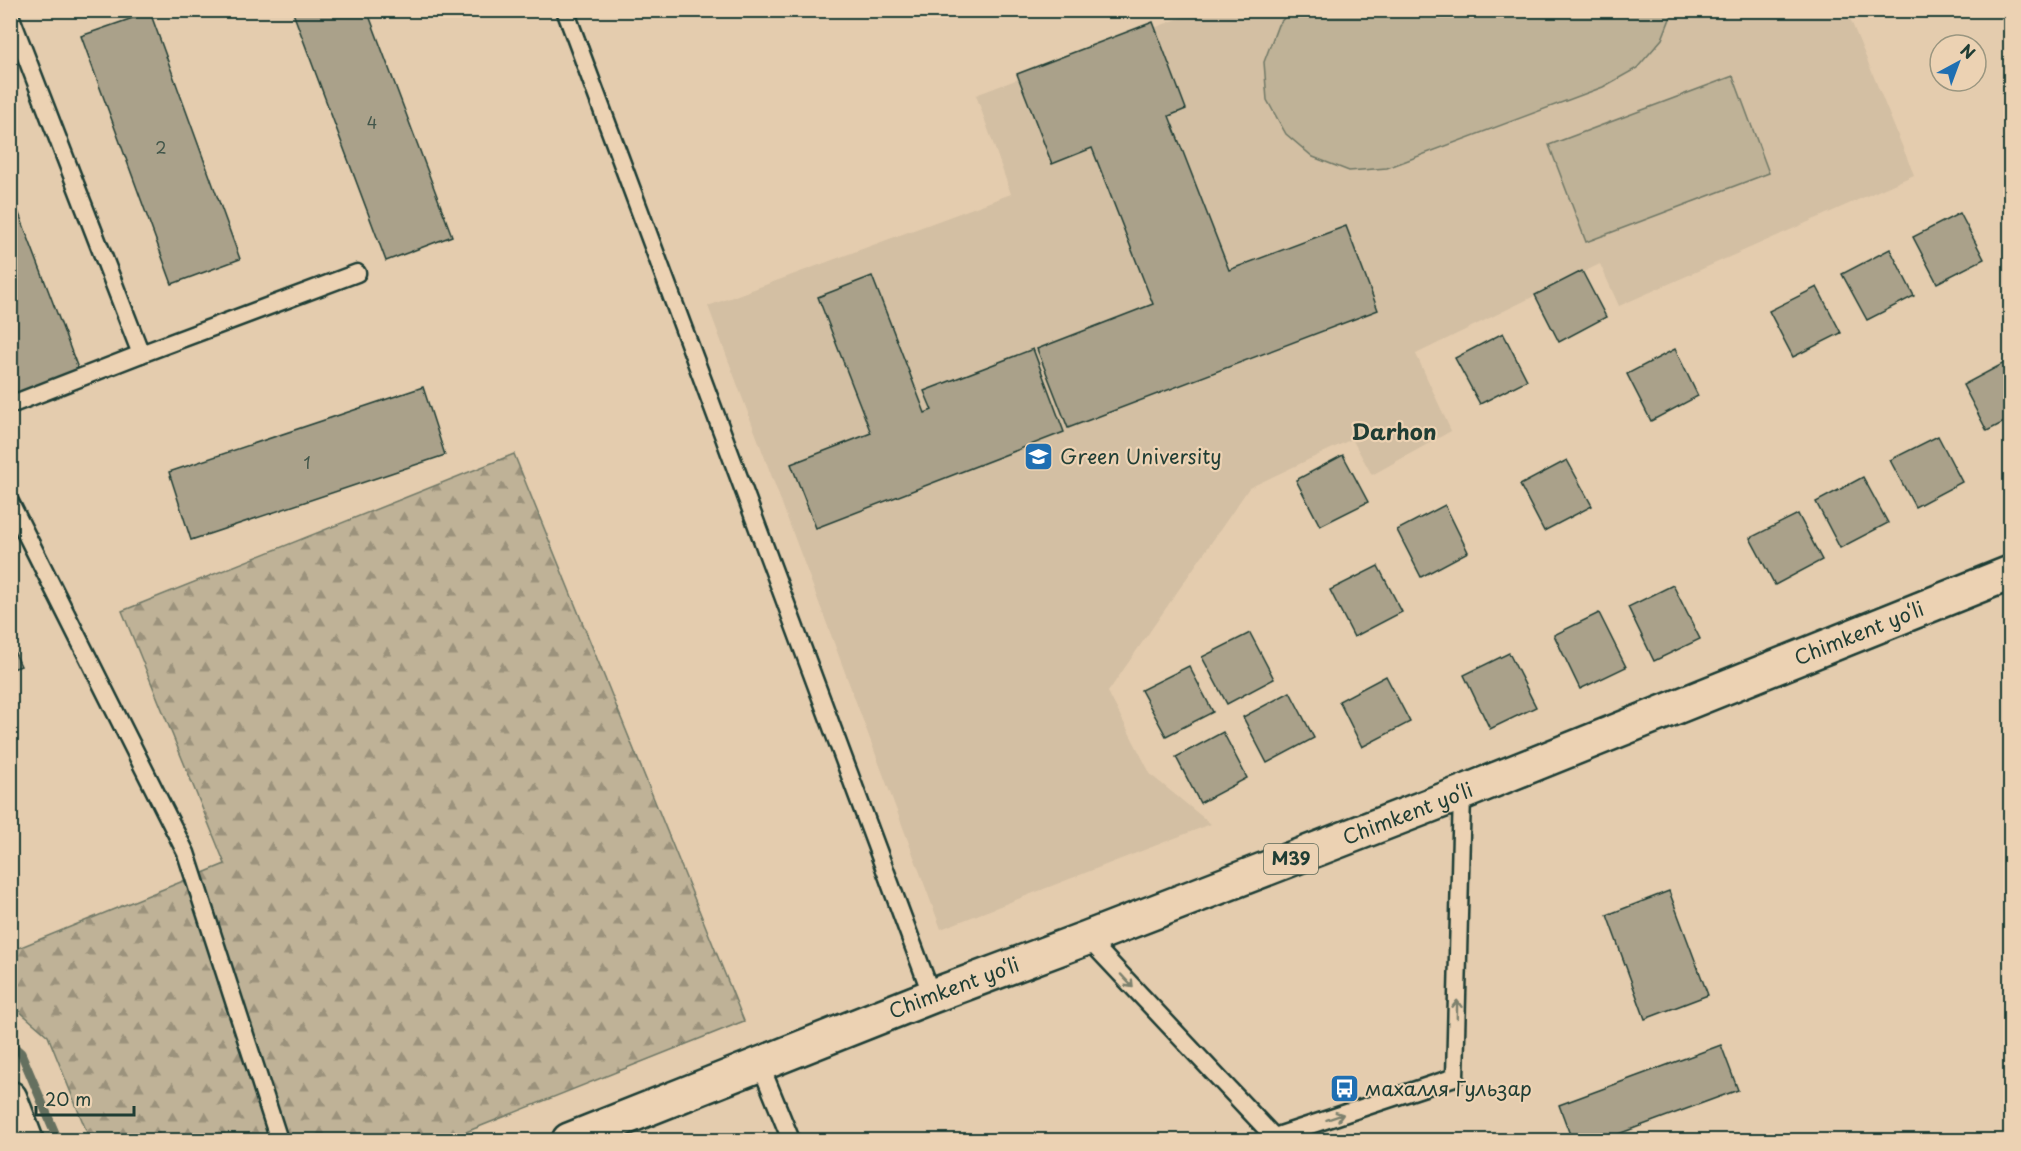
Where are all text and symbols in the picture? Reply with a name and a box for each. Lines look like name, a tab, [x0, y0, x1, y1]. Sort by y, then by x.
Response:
north arrow	[1928, 33, 1988, 93]
text: N	[1956, 38, 1981, 64]
house number: 4	[367, 110, 377, 134]
house number: 2	[155, 135, 167, 159]
district label: Darhon	[1352, 414, 1437, 447]
school or university icon: Green University	[1023, 441, 1055, 473]
place label: Green University	[1060, 441, 1222, 471]
house number: 1	[303, 450, 311, 474]
street label: Chimkent yo‘li	[1789, 593, 1928, 672]
street label: Chimkent yo‘li	[1338, 774, 1477, 852]
road number: M39	[1264, 844, 1318, 874]
street label: Chimkent yo‘li	[884, 949, 1023, 1026]
one-way arrow	[1120, 973, 1134, 988]
one-way arrow	[1451, 999, 1462, 1019]
bus stop icon: махалля Гульзар	[1328, 1073, 1360, 1105]
place label: махалля Гульзар	[1365, 1073, 1532, 1103]
scale bar	[36, 1079, 134, 1117]
text: 20 m	[45, 1085, 91, 1112]
one-way arrow	[1325, 1111, 1344, 1122]

